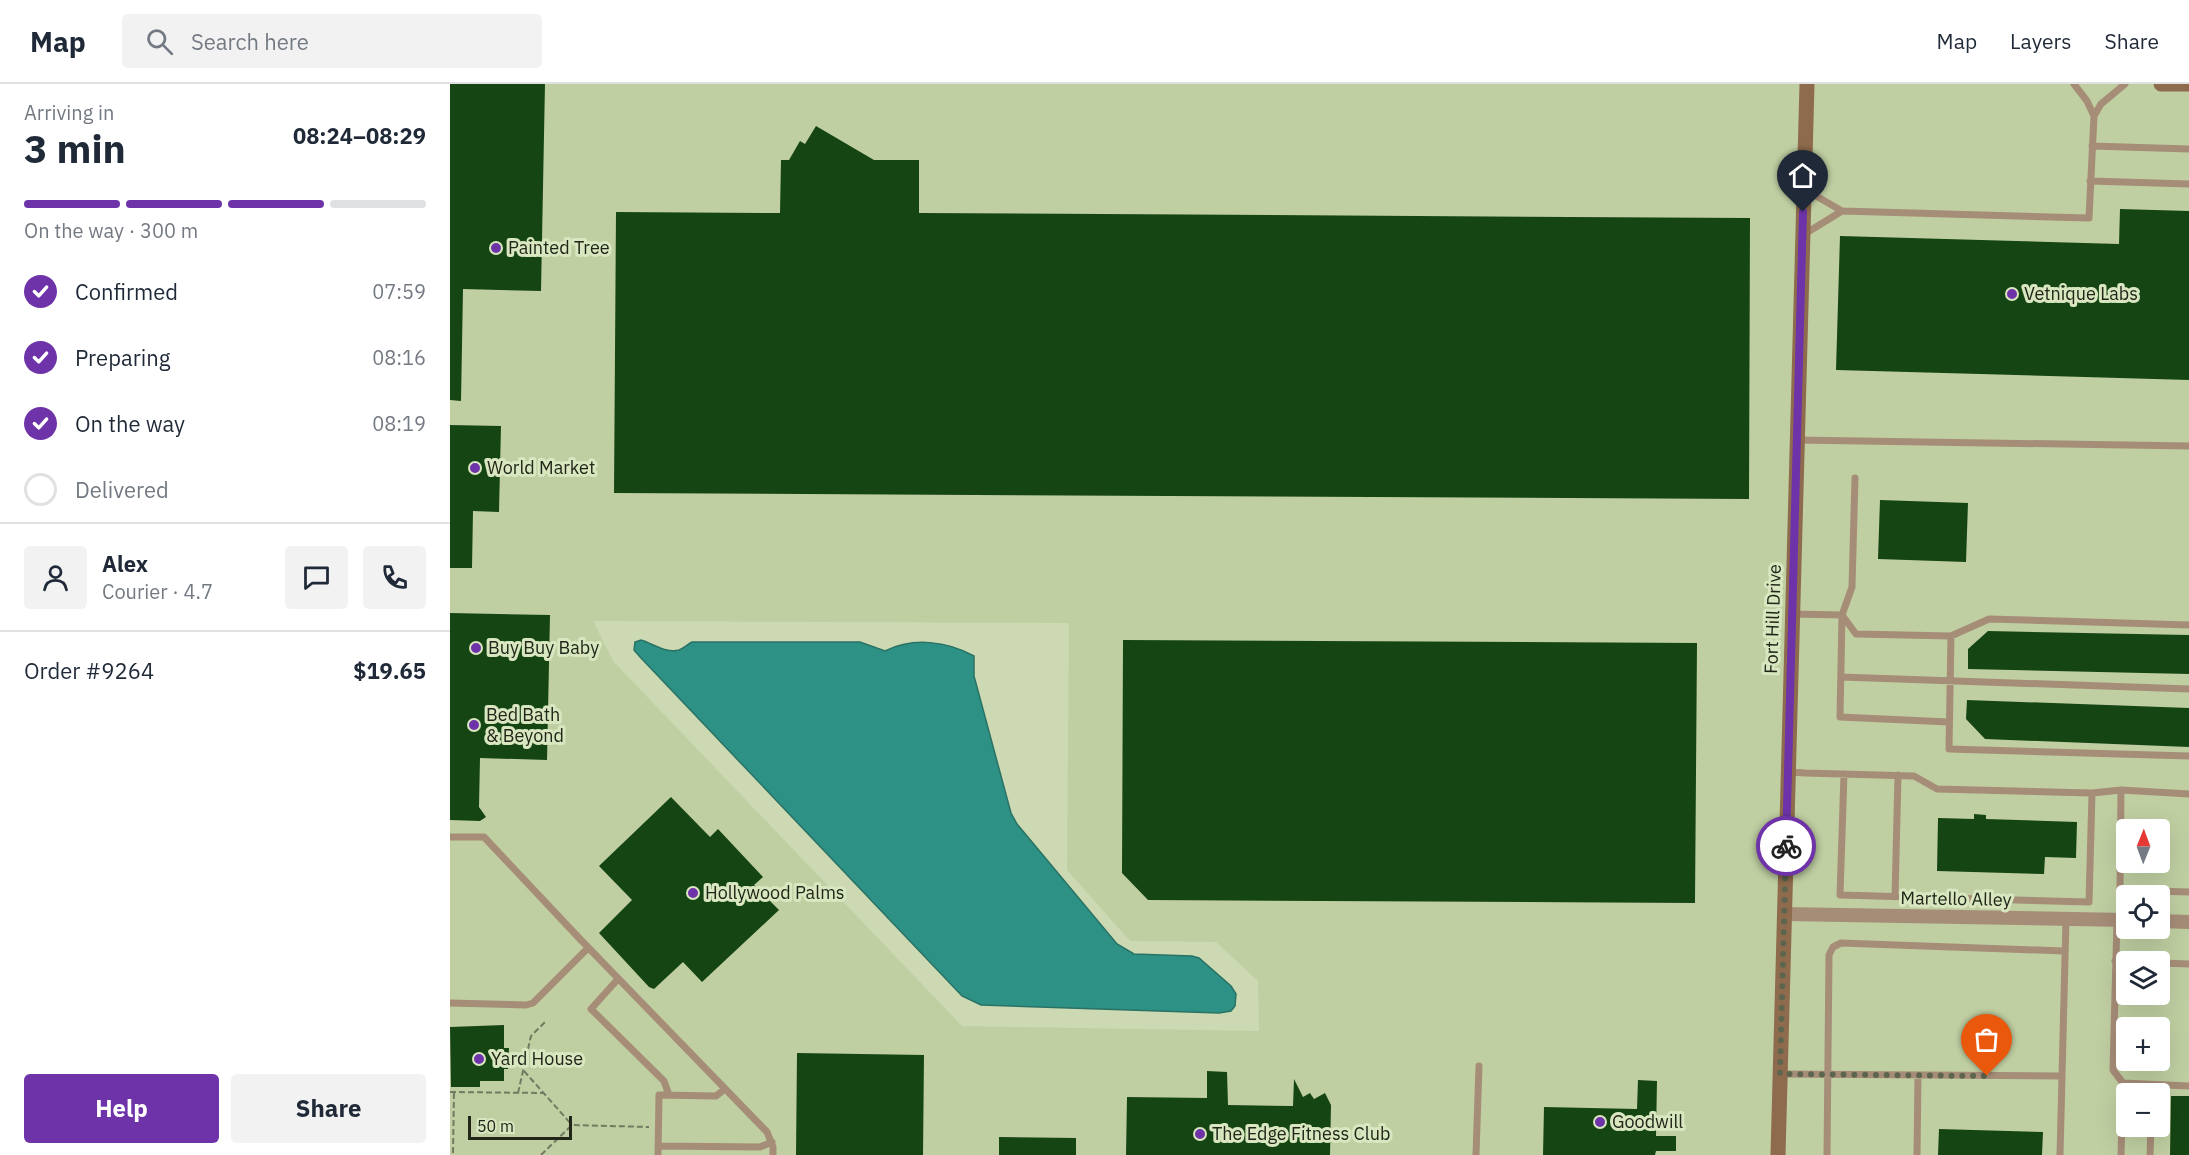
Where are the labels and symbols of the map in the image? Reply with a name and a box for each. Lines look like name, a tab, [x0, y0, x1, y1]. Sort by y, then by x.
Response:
pin	[1777, 150, 1828, 212]
place label: Painted Tree	[508, 236, 610, 259]
marker: Painted Tree	[489, 241, 503, 255]
place label: Vetnique Labs	[2024, 282, 2138, 305]
marker: Vetnique Labs	[2005, 287, 2019, 301]
place label: World Market	[487, 456, 595, 479]
marker: World Market	[468, 461, 482, 475]
street label: Fort Hill Drive	[1759, 564, 1786, 674]
place label: Buy Buy Baby	[488, 636, 599, 659]
marker: Buy Buy Baby	[469, 641, 483, 655]
place label: Bed Bath & Beyond	[486, 703, 564, 747]
marker: Bed Bath & Beyond	[467, 718, 481, 732]
courier	[1756, 816, 1816, 876]
north arrow	[2116, 819, 2170, 873]
place label: Hollywood Palms	[705, 881, 845, 904]
marker: Hollywood Palms	[686, 886, 700, 900]
street label: Martello Alley	[1900, 886, 2012, 911]
pin	[1961, 1014, 2012, 1076]
place label: Yard House	[491, 1047, 583, 1070]
marker: Yard House	[472, 1052, 486, 1066]
place label: Goodwill	[1612, 1110, 1683, 1133]
scale bar	[468, 1113, 572, 1140]
marker: Goodwill	[1593, 1115, 1607, 1129]
place label: The Edge Fitness Club	[1212, 1122, 1390, 1145]
marker: The Edge Fitness Club	[1193, 1127, 1207, 1141]

